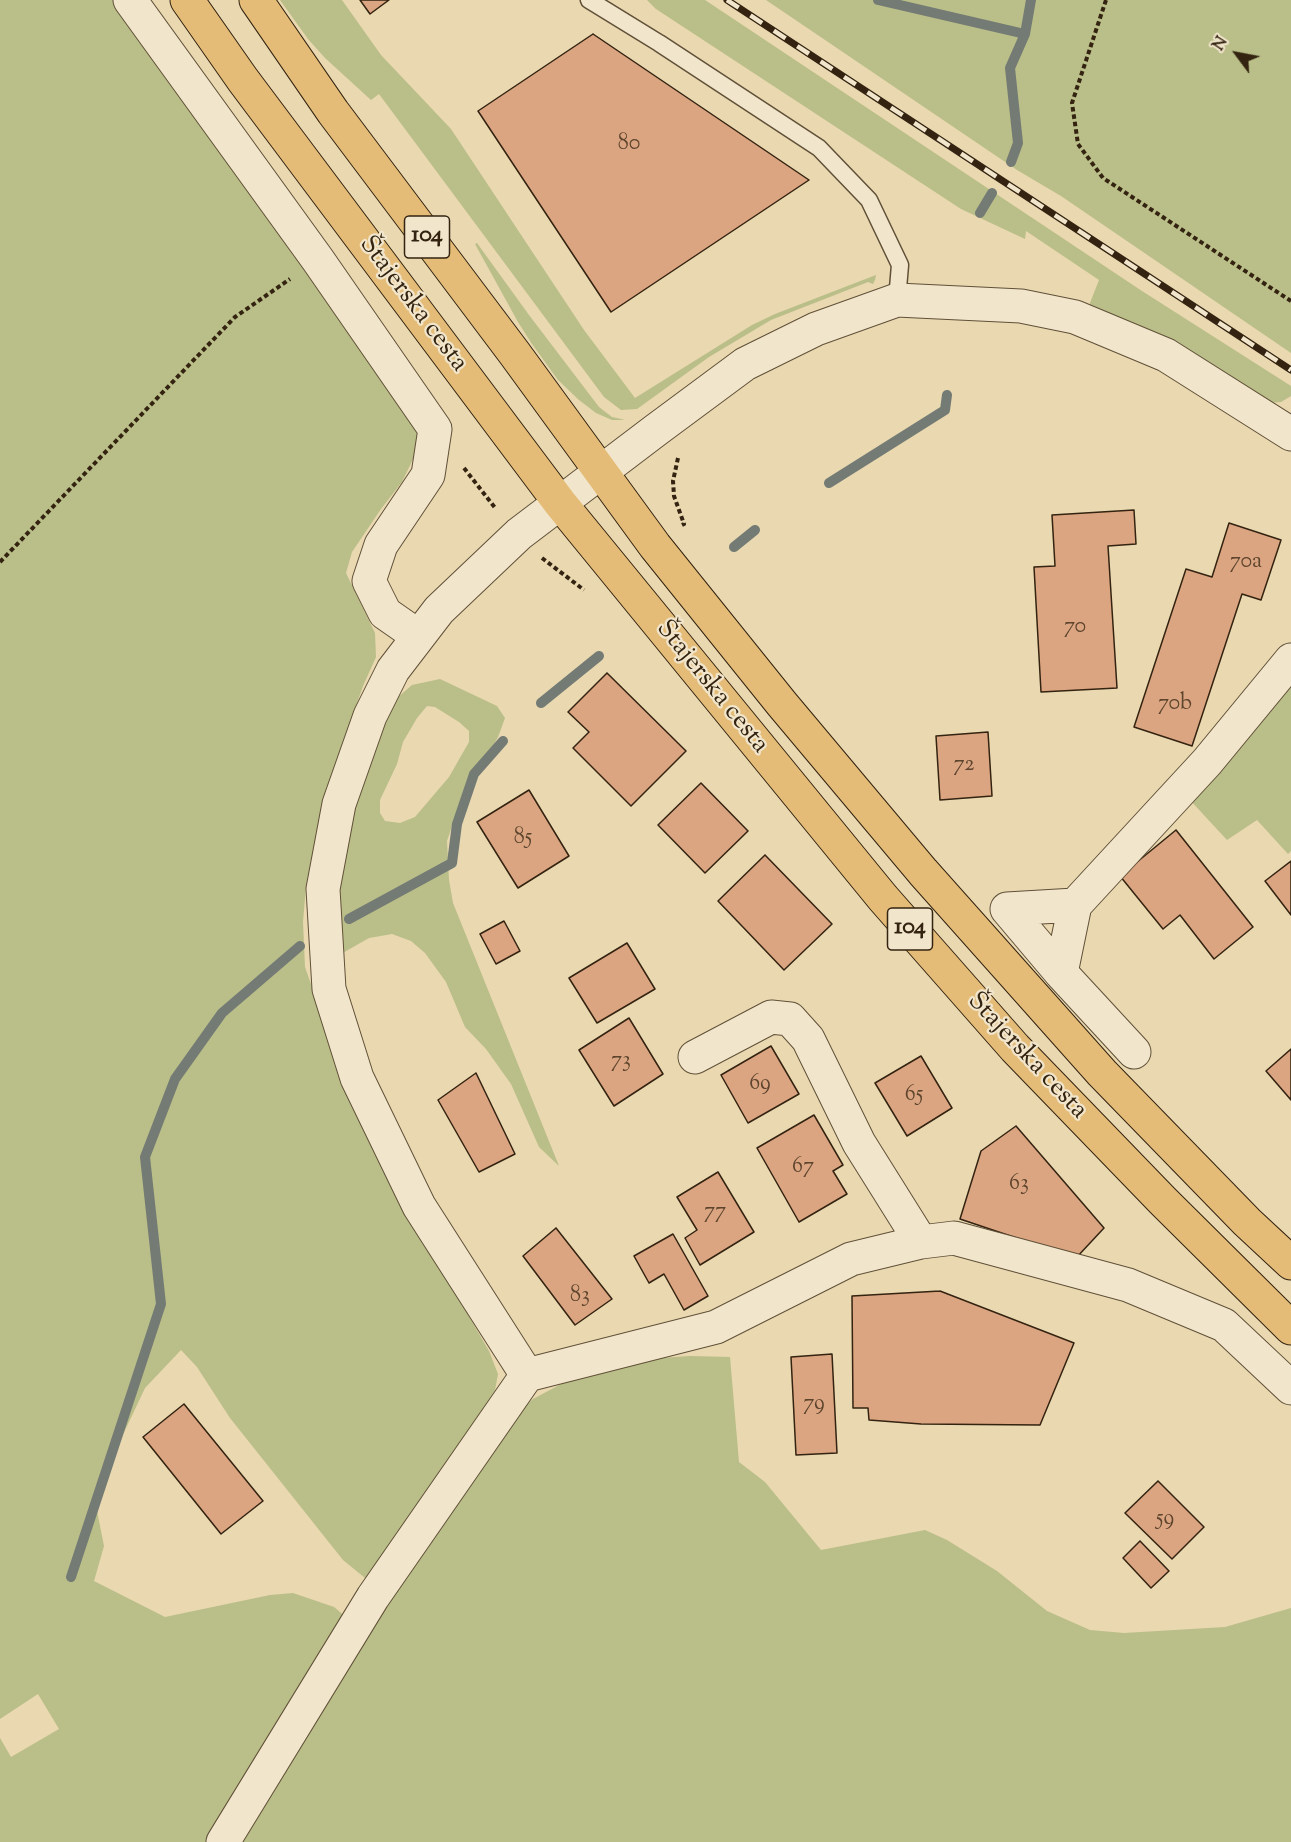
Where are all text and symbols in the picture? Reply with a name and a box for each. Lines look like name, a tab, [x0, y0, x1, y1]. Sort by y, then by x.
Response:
north arrow	[1207, 24, 1267, 84]
text: N	[1208, 33, 1234, 56]
house number: 80	[618, 132, 640, 158]
road number: 104	[404, 216, 450, 258]
street label: Štajerska cesta	[351, 231, 473, 379]
house number: 70a	[1230, 550, 1262, 576]
street label: Štajerska cesta	[648, 615, 774, 761]
house number: 70	[1064, 615, 1086, 641]
house number: 70b	[1158, 692, 1192, 718]
house number: 72	[953, 753, 975, 779]
house number: 85	[514, 826, 532, 852]
road number: 104	[888, 908, 932, 950]
street label: Štajerska cesta	[959, 987, 1093, 1127]
house number: 73	[611, 1049, 631, 1075]
house number: 69	[749, 1072, 771, 1098]
house number: 65	[905, 1083, 923, 1109]
house number: 67	[792, 1155, 814, 1181]
house number: 63	[1009, 1172, 1029, 1198]
house number: 77	[704, 1200, 726, 1226]
house number: 83	[570, 1284, 590, 1310]
house number: 79	[803, 1392, 825, 1418]
house number: 59	[1156, 1507, 1174, 1533]

